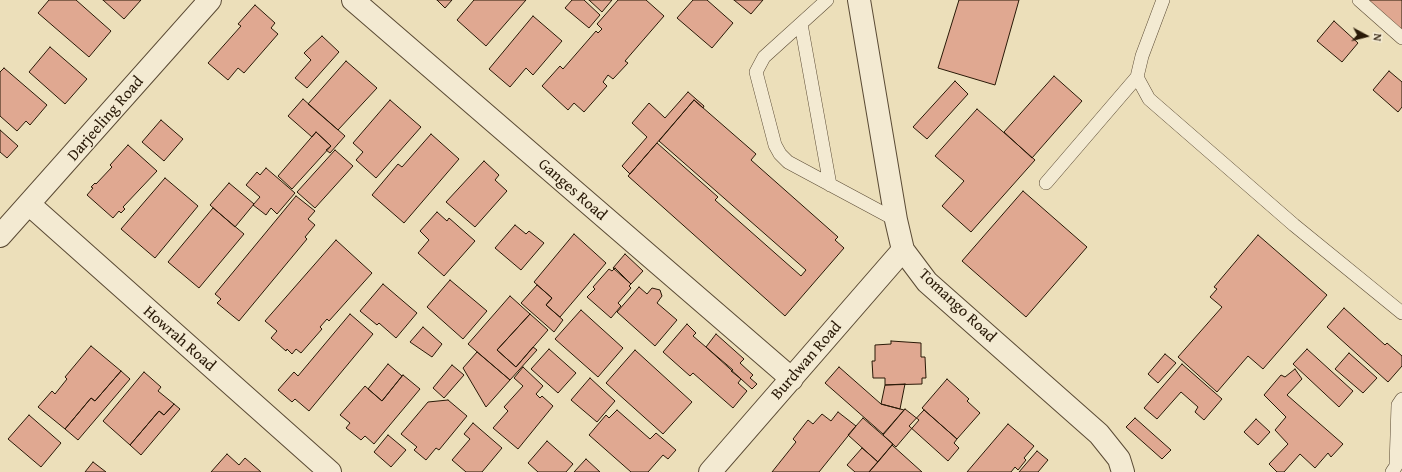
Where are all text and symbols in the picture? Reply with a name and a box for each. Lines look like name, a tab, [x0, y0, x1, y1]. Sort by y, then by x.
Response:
north arrow	[1346, 16, 1386, 56]
text: N	[1370, 33, 1386, 42]
street label: Darjeeling Road	[64, 73, 148, 165]
street label: Ganges Road	[534, 155, 610, 225]
street label: Tomango Road	[914, 265, 1000, 347]
street label: Howrah Road	[139, 302, 219, 376]
street label: Burdwan Road	[768, 318, 846, 404]

